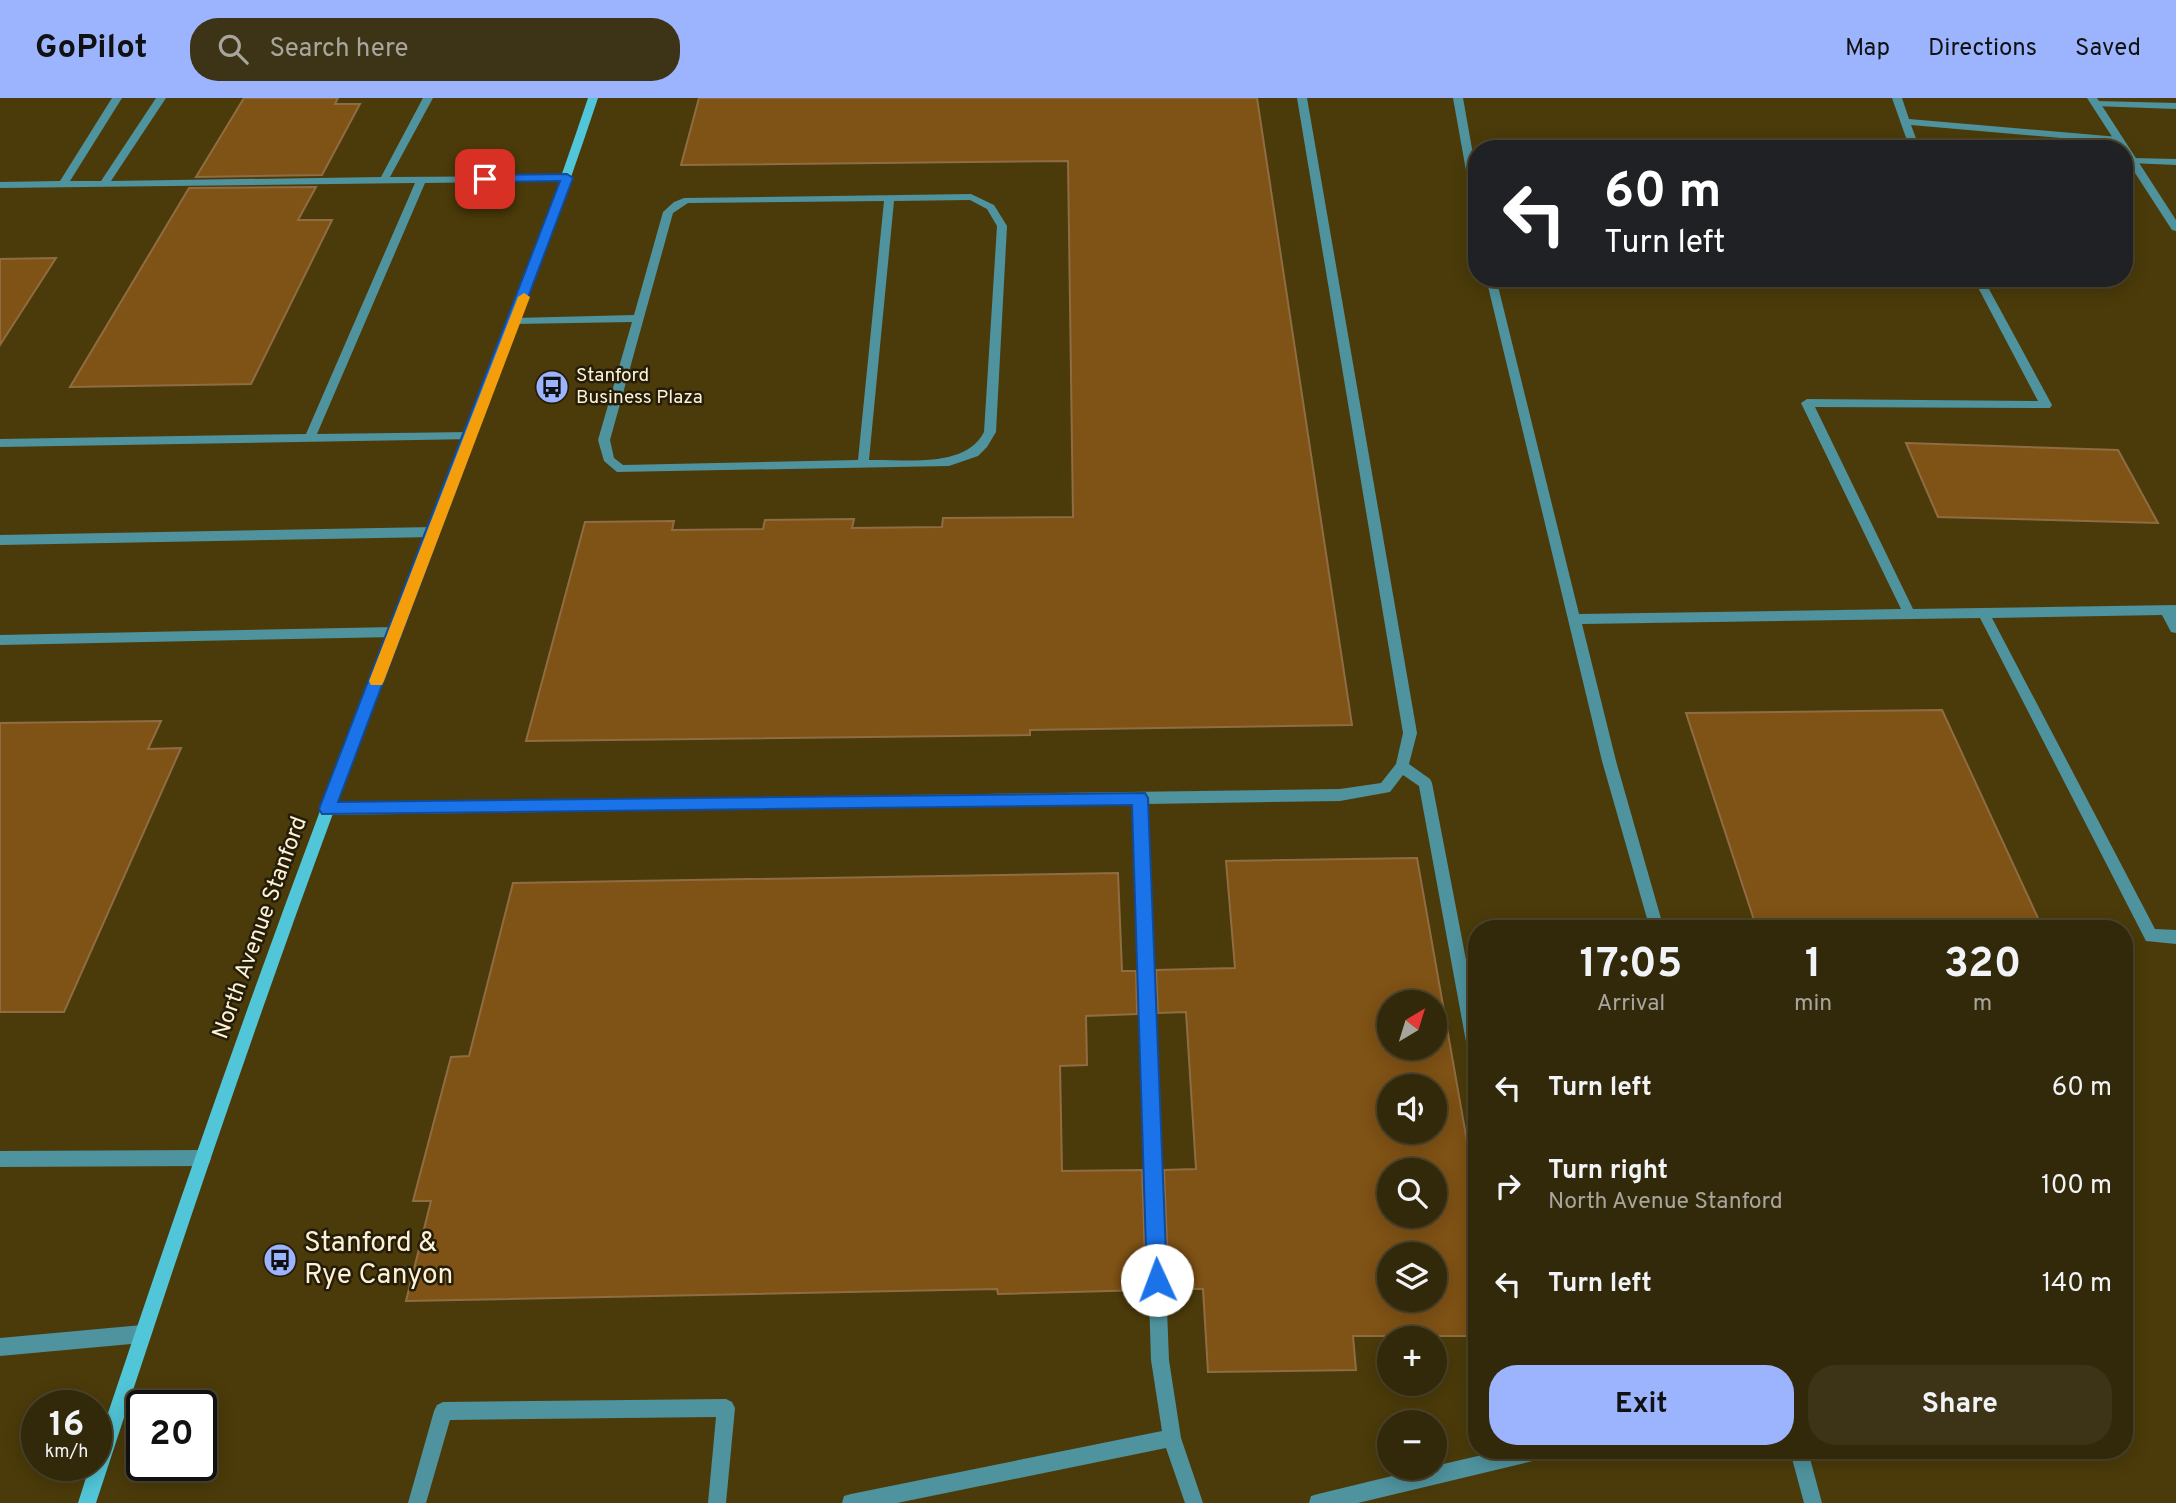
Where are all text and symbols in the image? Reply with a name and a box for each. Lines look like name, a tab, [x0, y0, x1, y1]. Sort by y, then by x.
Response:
search box	[190, 18, 680, 81]
text: GoPilot	[35, 28, 148, 70]
icon: search	[214, 30, 252, 68]
text: Search here	[270, 33, 408, 66]
text: Map	[1845, 34, 1890, 64]
text: Directions	[1928, 34, 2037, 64]
text: Saved	[2075, 34, 2141, 64]
pin	[455, 149, 515, 209]
icon: arrive	[466, 160, 504, 198]
text: 60 m	[1604, 163, 1722, 225]
icon: left	[1489, 168, 1580, 259]
text: Turn left	[1604, 224, 1725, 264]
place label: Stanford Business Plaza	[576, 364, 703, 410]
bus stop icon: Stanford Business Plaza	[533, 368, 571, 406]
street label: North Avenue Stanford	[207, 813, 315, 1043]
text: 17:05	[1580, 939, 1682, 992]
text: 1	[1805, 939, 1821, 992]
text: 320	[1944, 939, 2021, 992]
north arrow	[1377, 990, 1447, 1060]
map controls	[1377, 990, 1447, 1480]
text: Arrival	[1597, 990, 1665, 1019]
text: min	[1794, 990, 1832, 1019]
text: m	[1973, 990, 1992, 1019]
icon: left	[1489, 1069, 1527, 1107]
text: Turn left	[1548, 1072, 1652, 1105]
text: 60 m	[2052, 1072, 2112, 1105]
button: sound	[1377, 1074, 1447, 1144]
text: Turn right	[1548, 1155, 1668, 1188]
button: search	[1377, 1158, 1447, 1228]
icon: right	[1489, 1167, 1527, 1205]
text: 100 m	[2041, 1170, 2112, 1203]
text: North Avenue Stanford	[1548, 1188, 1783, 1217]
place label: Stanford & Rye Canyon	[304, 1226, 453, 1294]
bus stop icon: Stanford & Rye Canyon	[261, 1241, 299, 1279]
button: layers	[1377, 1242, 1447, 1312]
position arrow	[1120, 1243, 1194, 1317]
icon: left	[1489, 1265, 1527, 1303]
text: Turn left	[1548, 1268, 1652, 1301]
text: 140 m	[2042, 1268, 2112, 1301]
button: +	[1377, 1326, 1447, 1396]
button: Exit	[1489, 1365, 1794, 1445]
button: Share	[1808, 1365, 2112, 1445]
speed limit sign: 20	[126, 1390, 217, 1481]
text: 16	[49, 1404, 84, 1448]
button: −	[1377, 1410, 1447, 1480]
text: km/h	[45, 1441, 88, 1464]

